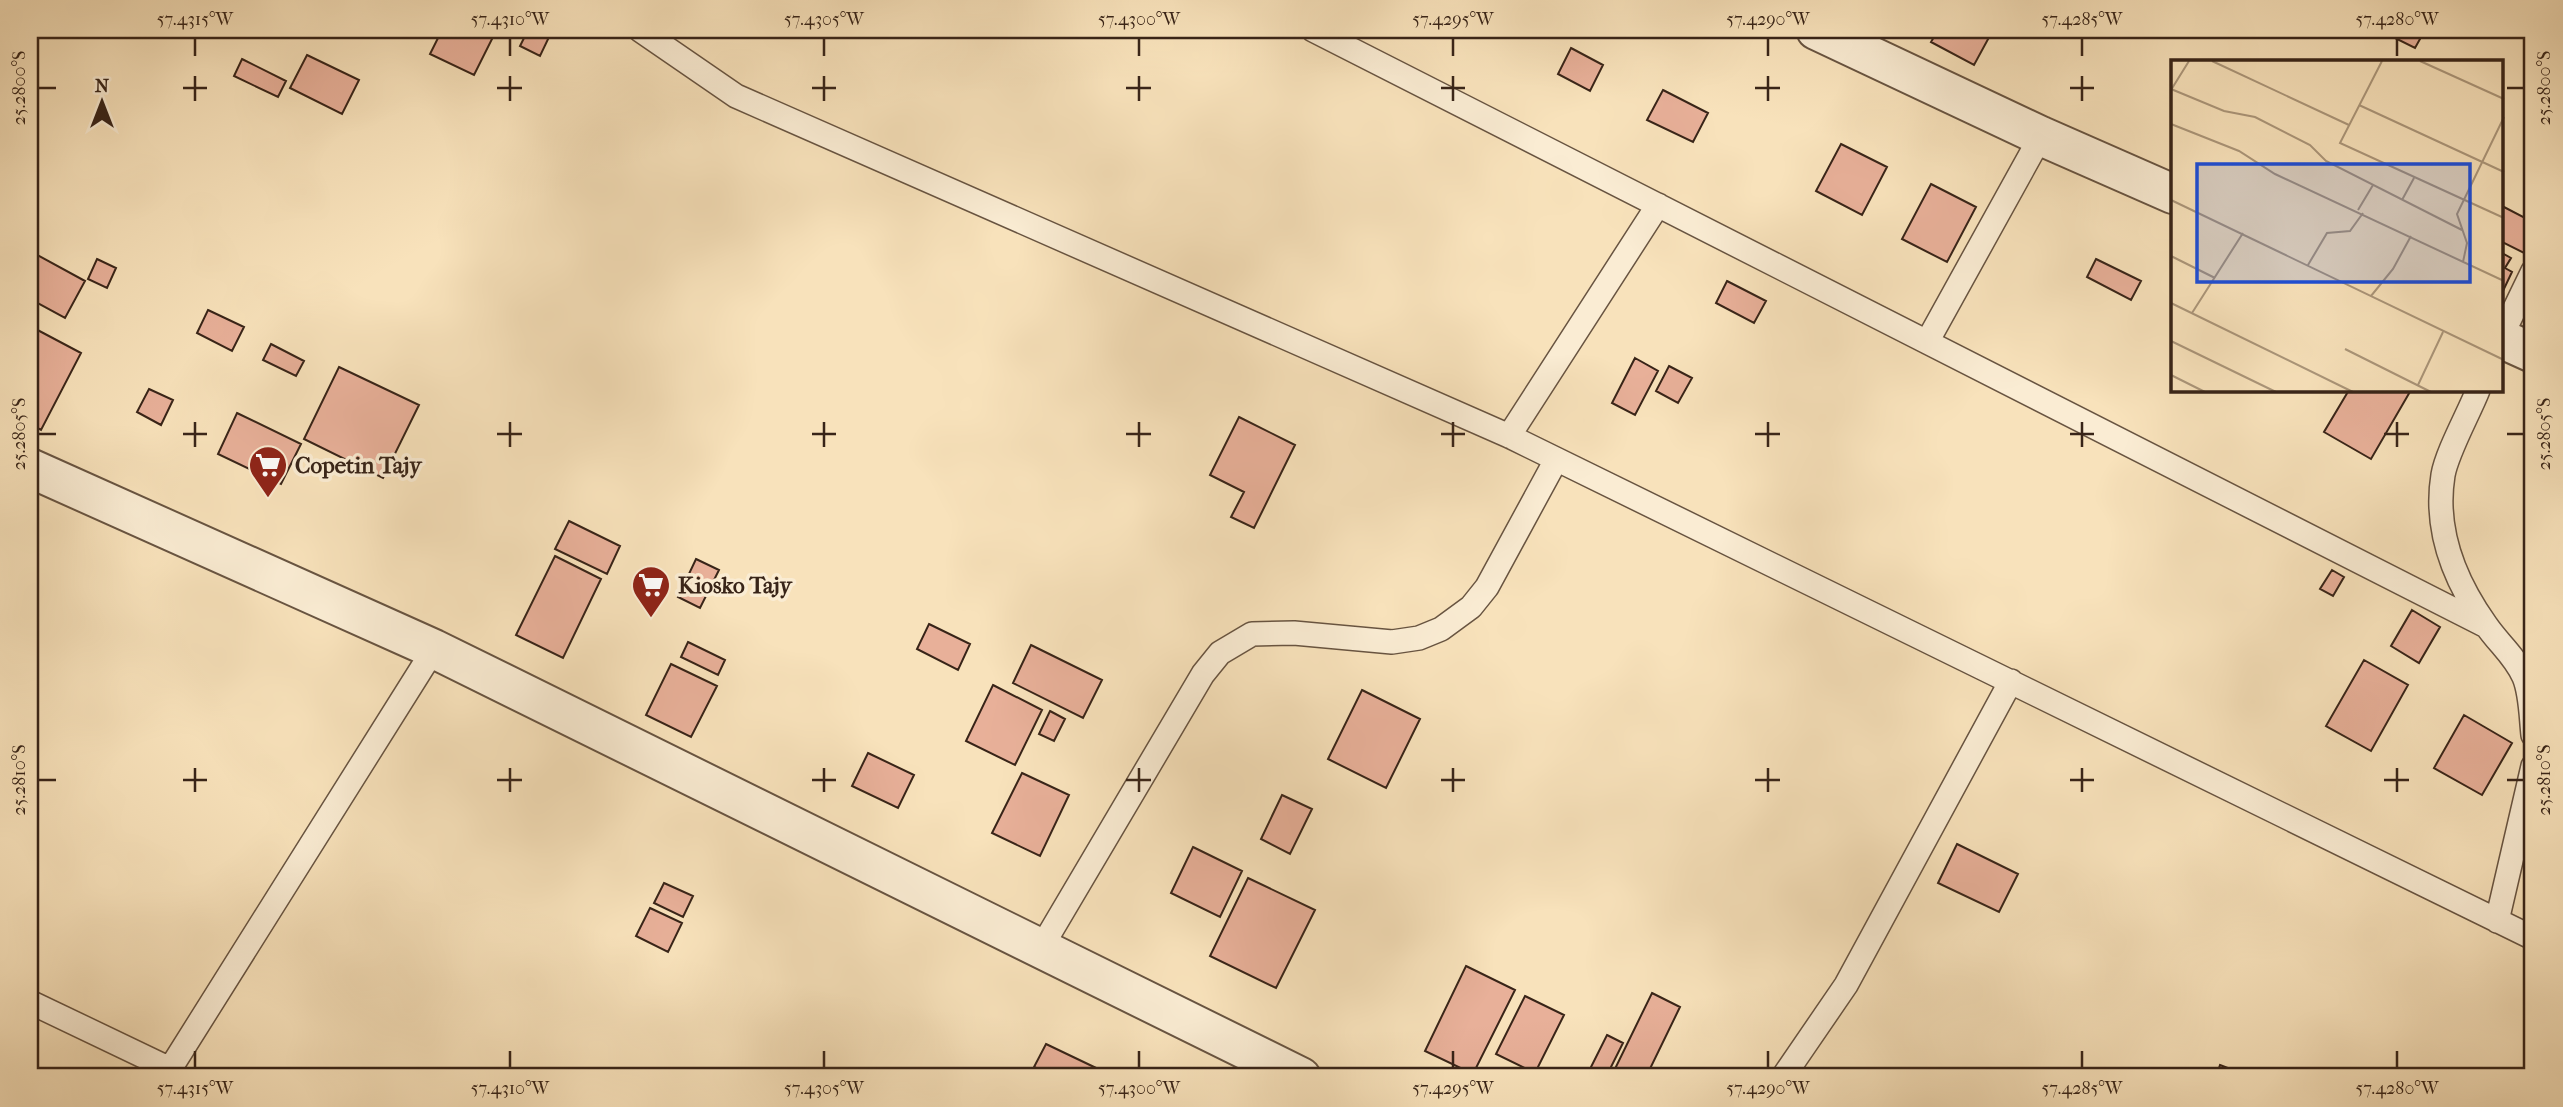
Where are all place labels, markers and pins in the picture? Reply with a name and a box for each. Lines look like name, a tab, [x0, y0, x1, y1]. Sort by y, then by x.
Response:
supermarket icon: Copetin Tajy	[247, 444, 289, 499]
place label: Copetin Tajy	[295, 452, 423, 479]
supermarket icon: Kiosko Tajy	[630, 564, 672, 619]
place label: Kiosko Tajy	[678, 572, 793, 599]

